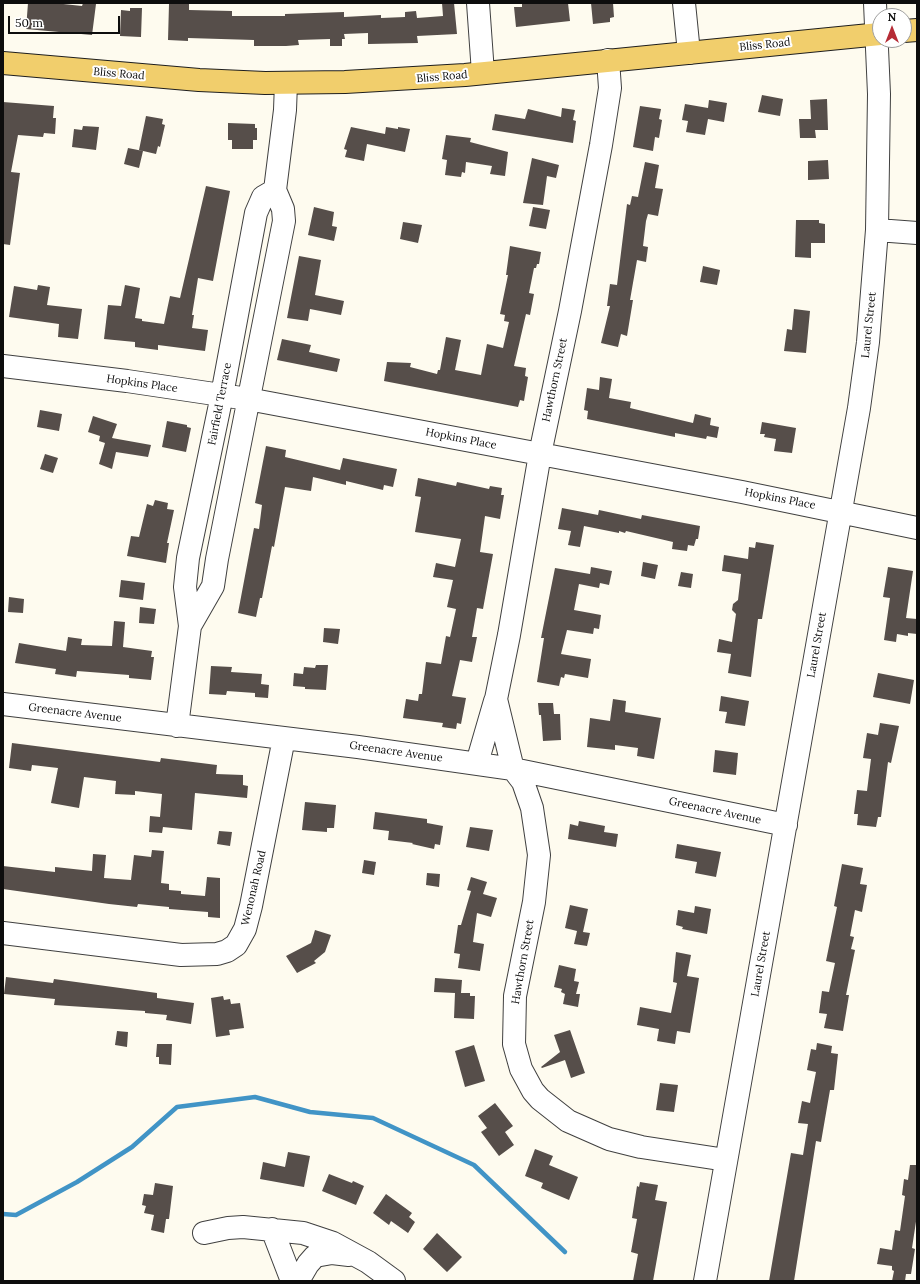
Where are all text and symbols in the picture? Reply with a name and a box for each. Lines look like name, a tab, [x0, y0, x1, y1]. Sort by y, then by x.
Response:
scale bar	[10, 8, 122, 34]
north arrow	[872, 8, 912, 48]
text: N	[888, 10, 896, 24]
text: 50 m	[15, 15, 43, 30]
street label: Bliss Road	[739, 36, 791, 54]
street label: Bliss Road	[93, 65, 145, 83]
street label: Bliss Road	[416, 68, 468, 86]
street label: Laurel Street	[859, 291, 879, 359]
street label: Hawthorn Street	[540, 337, 570, 423]
street label: Fairfield Terrace	[206, 362, 234, 446]
street label: Hopkins Place	[105, 372, 179, 396]
street label: Hopkins Place	[424, 426, 498, 452]
street label: Hopkins Place	[743, 486, 817, 512]
street label: Laurel Street	[805, 611, 829, 679]
street label: Greenacre Avenue	[28, 701, 122, 725]
street label: Greenacre Avenue	[349, 739, 443, 765]
street label: Greenacre Avenue	[668, 795, 762, 827]
street label: Wenonah Road	[239, 849, 269, 927]
street label: Hawthorn Street	[509, 919, 537, 1005]
street label: Laurel Street	[749, 930, 773, 998]

